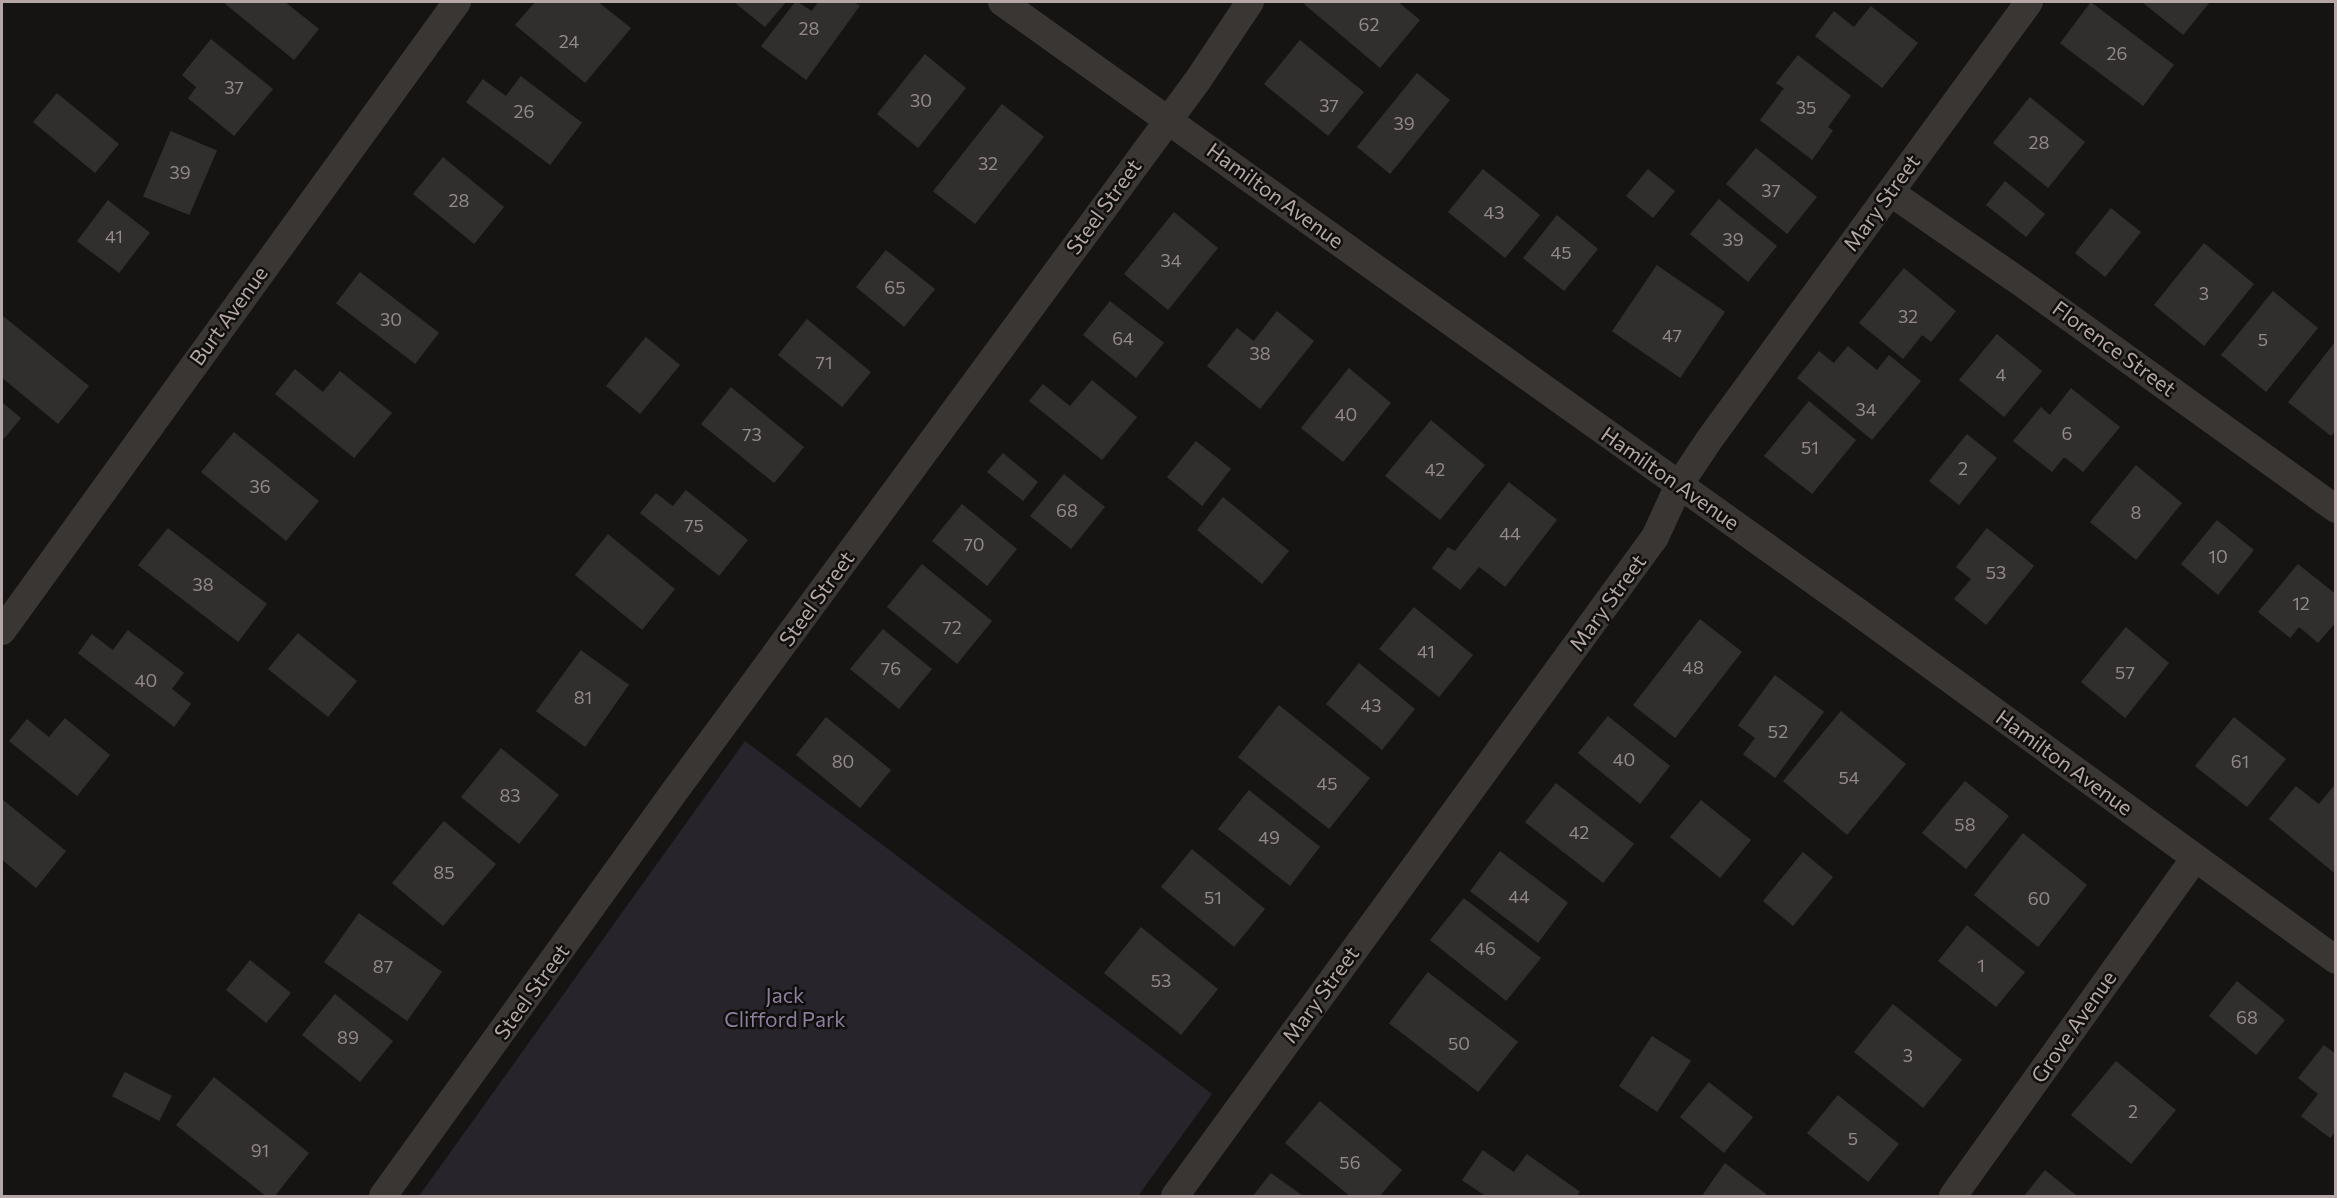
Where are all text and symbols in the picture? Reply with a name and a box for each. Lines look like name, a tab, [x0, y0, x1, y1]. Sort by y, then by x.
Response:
house number: 62	[1359, 13, 1379, 35]
house number: 28	[799, 17, 820, 39]
house number: 24	[559, 30, 579, 52]
house number: 26	[2107, 42, 2127, 64]
house number: 37	[224, 76, 244, 98]
house number: 30	[910, 89, 932, 111]
house number: 37	[1319, 94, 1339, 116]
house number: 35	[1796, 96, 1816, 118]
house number: 26	[514, 100, 534, 122]
house number: 39	[1393, 112, 1415, 134]
house number: 28	[2029, 131, 2050, 153]
street label: Hamilton Avenue	[1203, 137, 1349, 253]
street label: Mary Street	[1837, 149, 1924, 255]
house number: 32	[978, 152, 998, 174]
street label: Steel Street	[1060, 154, 1146, 259]
house number: 39	[169, 161, 191, 183]
house number: 37	[1761, 179, 1781, 201]
house number: 28	[449, 189, 470, 211]
house number: 43	[1483, 201, 1505, 223]
house number: 41	[105, 225, 123, 247]
house number: 39	[1722, 228, 1744, 250]
house number: 45	[1550, 241, 1572, 263]
house number: 34	[1160, 249, 1182, 271]
street label: Burt Avenue	[183, 261, 272, 370]
house number: 65	[884, 276, 906, 298]
house number: 3	[2199, 282, 2209, 304]
street label: Florence Street	[2049, 295, 2181, 401]
house number: 32	[1898, 305, 1918, 327]
house number: 30	[380, 308, 402, 330]
house number: 47	[1662, 324, 1682, 346]
house number: 64	[1112, 327, 1134, 349]
house number: 5	[2258, 328, 2268, 350]
house number: 38	[1249, 342, 1271, 364]
house number: 71	[815, 351, 833, 373]
house number: 4	[1996, 363, 2007, 385]
house number: 34	[1855, 398, 1877, 420]
house number: 40	[1335, 403, 1357, 425]
street label: Hamilton Avenue	[1597, 421, 1745, 535]
house number: 6	[2062, 422, 2072, 444]
house number: 73	[742, 423, 762, 445]
house number: 51	[1801, 436, 1819, 458]
house number: 2	[1958, 457, 1968, 479]
house number: 42	[1425, 458, 1445, 480]
house number: 36	[249, 475, 271, 497]
house number: 68	[1056, 499, 1078, 521]
house number: 8	[2131, 501, 2142, 523]
house number: 75	[684, 514, 704, 536]
house number: 44	[1499, 522, 1521, 544]
house number: 70	[963, 533, 985, 555]
house number: 10	[2208, 545, 2228, 567]
street label: Steel Street	[773, 546, 859, 651]
street label: Mary Street	[1563, 549, 1650, 655]
house number: 53	[1986, 561, 2006, 583]
house number: 38	[192, 573, 214, 595]
house number: 12	[2292, 592, 2310, 614]
house number: 72	[942, 616, 962, 638]
house number: 41	[1417, 640, 1435, 662]
house number: 48	[1682, 656, 1704, 678]
house number: 76	[881, 657, 901, 679]
house number: 57	[2115, 661, 2135, 683]
house number: 40	[135, 669, 157, 691]
house number: 81	[574, 686, 592, 708]
house number: 43	[1360, 694, 1382, 716]
street label: Hamilton Avenue	[1992, 704, 2138, 820]
house number: 52	[1768, 720, 1788, 742]
house number: 40	[1613, 748, 1635, 770]
house number: 80	[832, 750, 854, 772]
house number: 61	[2231, 750, 2249, 772]
house number: 54	[1838, 766, 1860, 788]
house number: 45	[1316, 772, 1338, 794]
house number: 83	[499, 784, 521, 806]
house number: 58	[1954, 813, 1976, 835]
house number: 42	[1569, 821, 1589, 843]
house number: 49	[1258, 826, 1280, 848]
house number: 85	[433, 861, 455, 883]
house number: 44	[1508, 885, 1530, 907]
house number: 51	[1204, 886, 1222, 908]
house number: 60	[2028, 887, 2050, 909]
house number: 46	[1474, 937, 1496, 959]
street label: Steel Street	[488, 939, 574, 1044]
street label: Mary Street	[1276, 941, 1363, 1047]
house number: 1	[1977, 954, 1985, 976]
house number: 87	[373, 955, 393, 977]
street label: Grove Avenue	[2025, 965, 2121, 1087]
house number: 53	[1151, 969, 1171, 991]
park label: Jack Clifford Park	[724, 982, 846, 1031]
house number: 68	[2236, 1006, 2258, 1028]
house number: 89	[337, 1026, 359, 1048]
house number: 50	[1448, 1032, 1470, 1054]
house number: 3	[1903, 1044, 1913, 1066]
house number: 2	[2128, 1100, 2138, 1122]
house number: 5	[1848, 1127, 1858, 1149]
house number: 91	[251, 1139, 269, 1161]
house number: 56	[1339, 1151, 1361, 1173]

